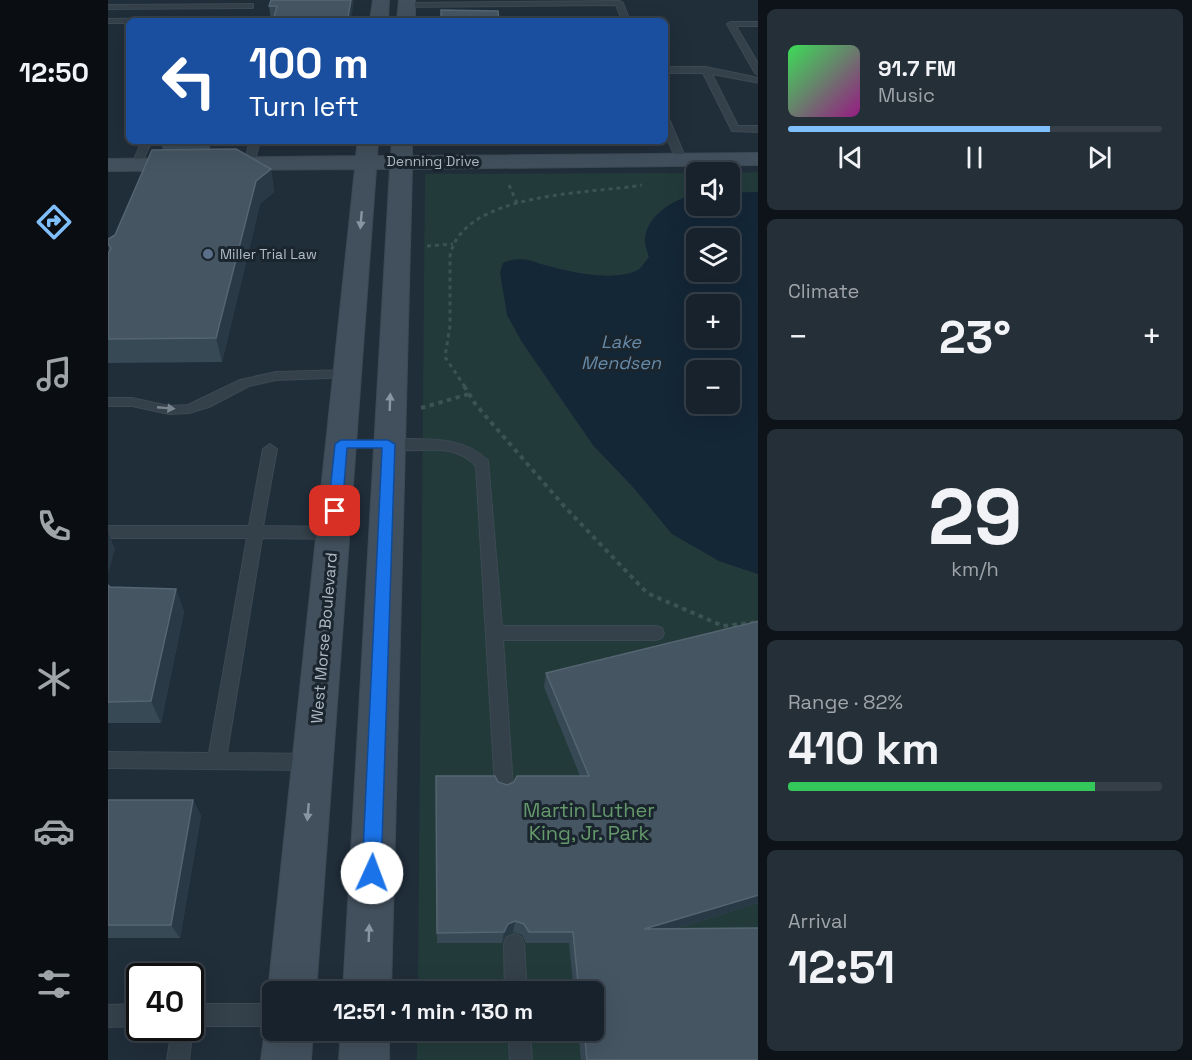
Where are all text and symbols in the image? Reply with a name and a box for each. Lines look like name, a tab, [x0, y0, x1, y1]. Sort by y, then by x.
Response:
text: 100 m	[249, 37, 369, 90]
icon: left	[150, 42, 228, 120]
text: 91.7 FM	[878, 54, 956, 82]
text: 12:50	[19, 55, 89, 90]
text: Music	[878, 82, 935, 108]
text: Turn left	[249, 89, 359, 124]
icon: previous	[834, 141, 867, 174]
icon: pause	[958, 141, 991, 174]
icon: next	[1083, 141, 1116, 174]
street label: Denning Drive	[387, 152, 479, 170]
map controls	[686, 162, 740, 414]
button: sound	[686, 162, 740, 216]
icon: directions	[33, 201, 75, 243]
one-way arrow	[356, 211, 365, 230]
button: layers	[686, 228, 740, 282]
place label: Miller Trial Law	[220, 245, 317, 263]
marker: Miller Trial Law	[201, 247, 215, 261]
text: Climate	[788, 278, 859, 304]
button: +	[686, 294, 740, 348]
text: 23°	[939, 309, 1011, 366]
text: −	[788, 316, 808, 358]
text: +	[1142, 316, 1162, 358]
water label: Lake Mendsen	[581, 330, 662, 374]
icon: music	[33, 353, 75, 395]
button: −	[686, 360, 740, 414]
one-way arrow	[385, 393, 395, 412]
one-way arrow	[156, 403, 175, 413]
text: 29	[928, 467, 1022, 567]
pin	[309, 485, 360, 536]
icon: arrive	[318, 494, 351, 527]
icon: phone	[33, 505, 75, 547]
street label: West Morse Boulevard	[306, 552, 342, 724]
text: km/h	[951, 556, 999, 582]
icon: climate	[33, 658, 75, 700]
text: Range · 82%	[788, 689, 903, 715]
text: 410 km	[788, 720, 940, 777]
park label: Martin Luther King, Jr. Park	[523, 797, 655, 846]
one-way arrow	[303, 802, 313, 821]
icon: car	[33, 810, 75, 852]
position arrow	[340, 841, 404, 905]
text: Arrival	[788, 908, 847, 934]
one-way arrow	[365, 924, 374, 943]
text: 12:51	[788, 939, 895, 996]
icon: filters	[33, 963, 75, 1005]
speed limit sign: 40	[126, 963, 204, 1041]
text: 12:51 · 1 min · 130 m	[333, 997, 533, 1025]

